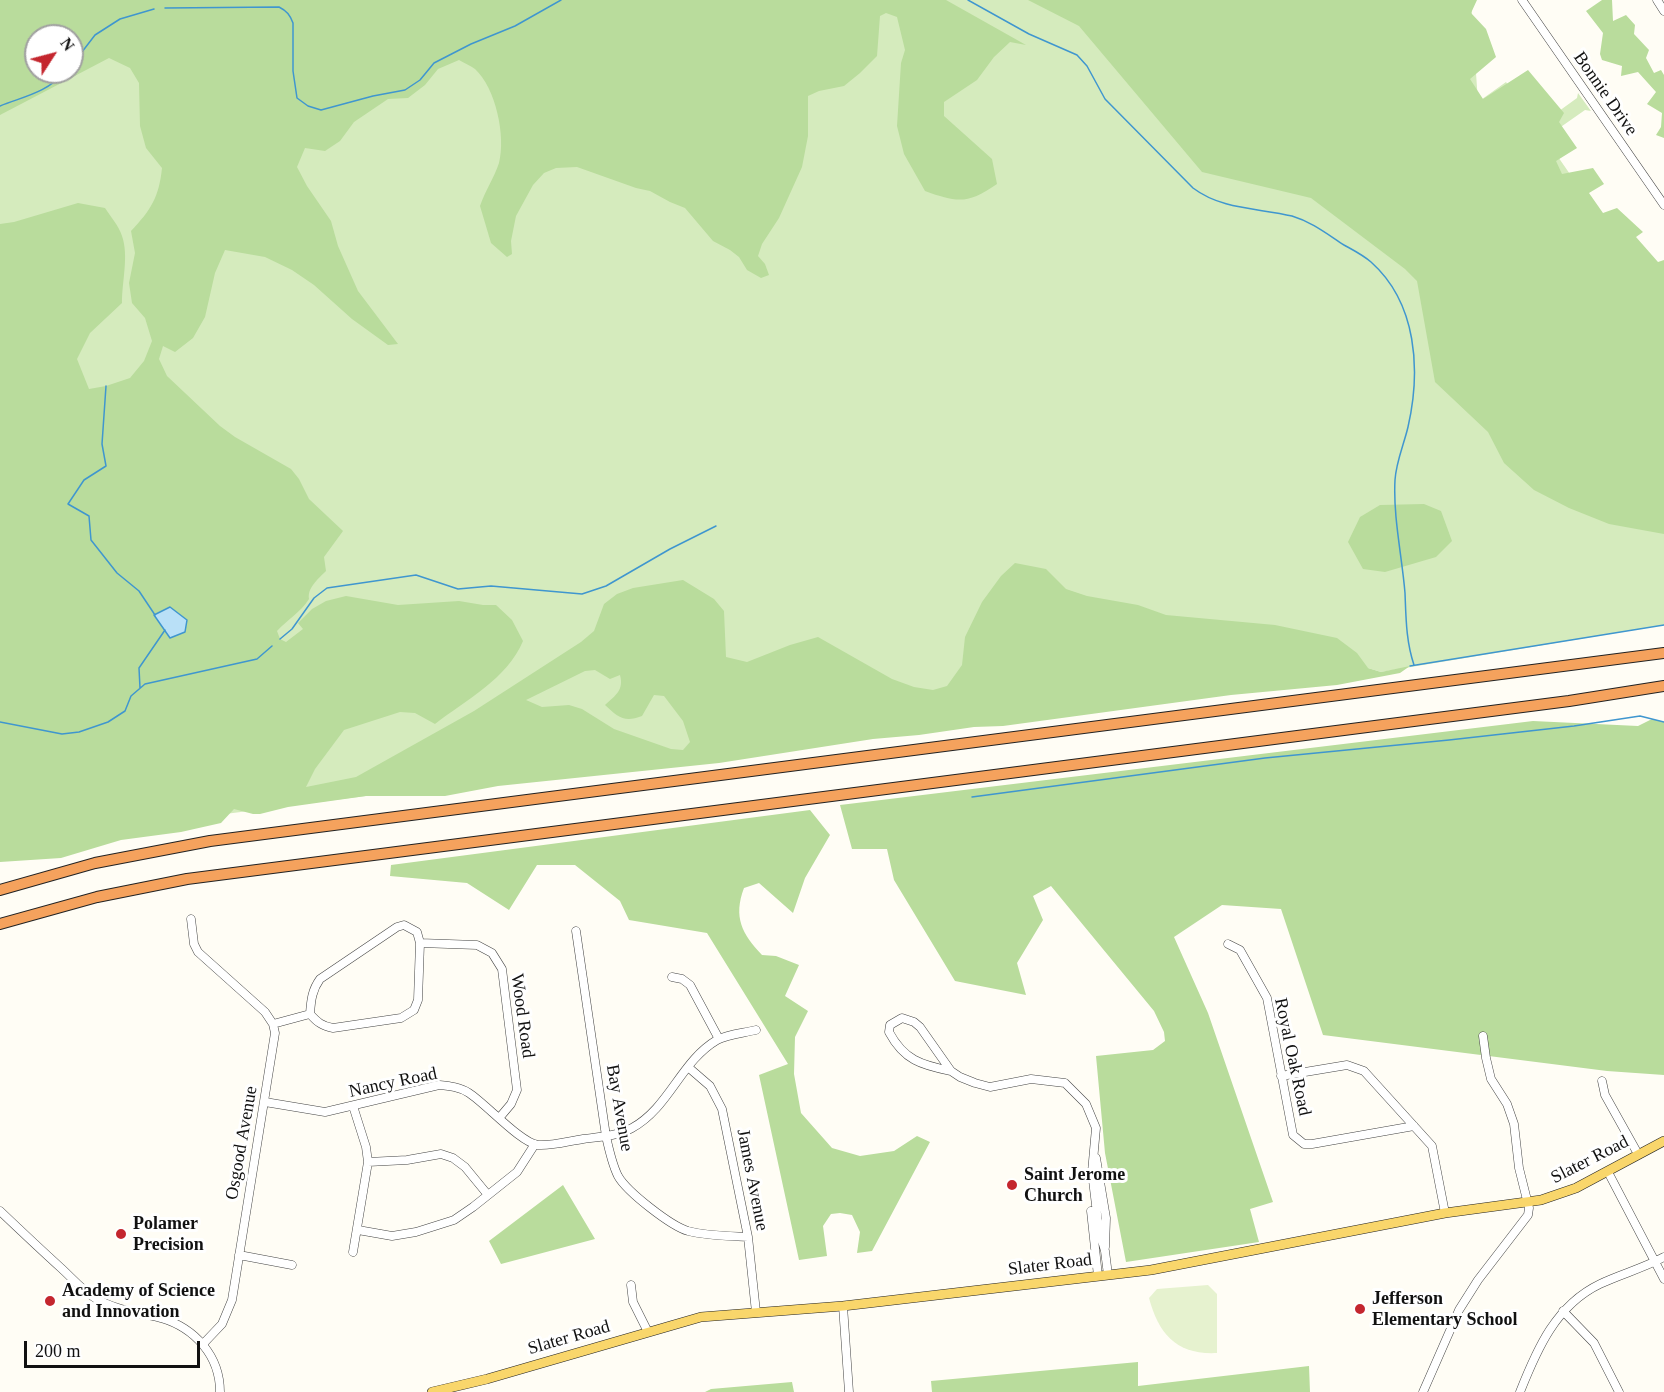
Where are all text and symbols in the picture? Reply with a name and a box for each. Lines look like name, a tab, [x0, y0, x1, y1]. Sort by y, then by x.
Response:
north arrow	[24, 24, 84, 84]
text: N	[57, 35, 78, 54]
street label: Bonnie Drive	[1568, 48, 1642, 140]
street label: Wood Road	[505, 972, 539, 1060]
street label: Royal Oak Road	[1269, 996, 1315, 1118]
street label: Nancy Road	[347, 1063, 439, 1103]
street label: Bay Avenue	[601, 1063, 637, 1153]
street label: Osgood Avenue	[221, 1084, 263, 1202]
street label: James Avenue	[732, 1127, 772, 1233]
street label: Slater Road	[1547, 1131, 1633, 1189]
place label: Saint Jerome Church	[1024, 1164, 1125, 1206]
marker: Saint Jerome Church	[1005, 1178, 1019, 1192]
place label: Polamer Precision	[133, 1213, 204, 1256]
marker: Polamer Precision	[114, 1227, 128, 1241]
street label: Slater Road	[1007, 1249, 1093, 1281]
place label: Academy of Science and Innovation	[62, 1280, 215, 1322]
place label: Jefferson Elementary School	[1372, 1288, 1517, 1330]
marker: Academy of Science and Innovation	[43, 1294, 57, 1308]
marker: Jefferson Elementary School	[1353, 1302, 1367, 1316]
street label: Slater Road	[525, 1316, 613, 1360]
scale bar	[27, 1329, 202, 1367]
text: 200 m	[35, 1341, 81, 1361]

